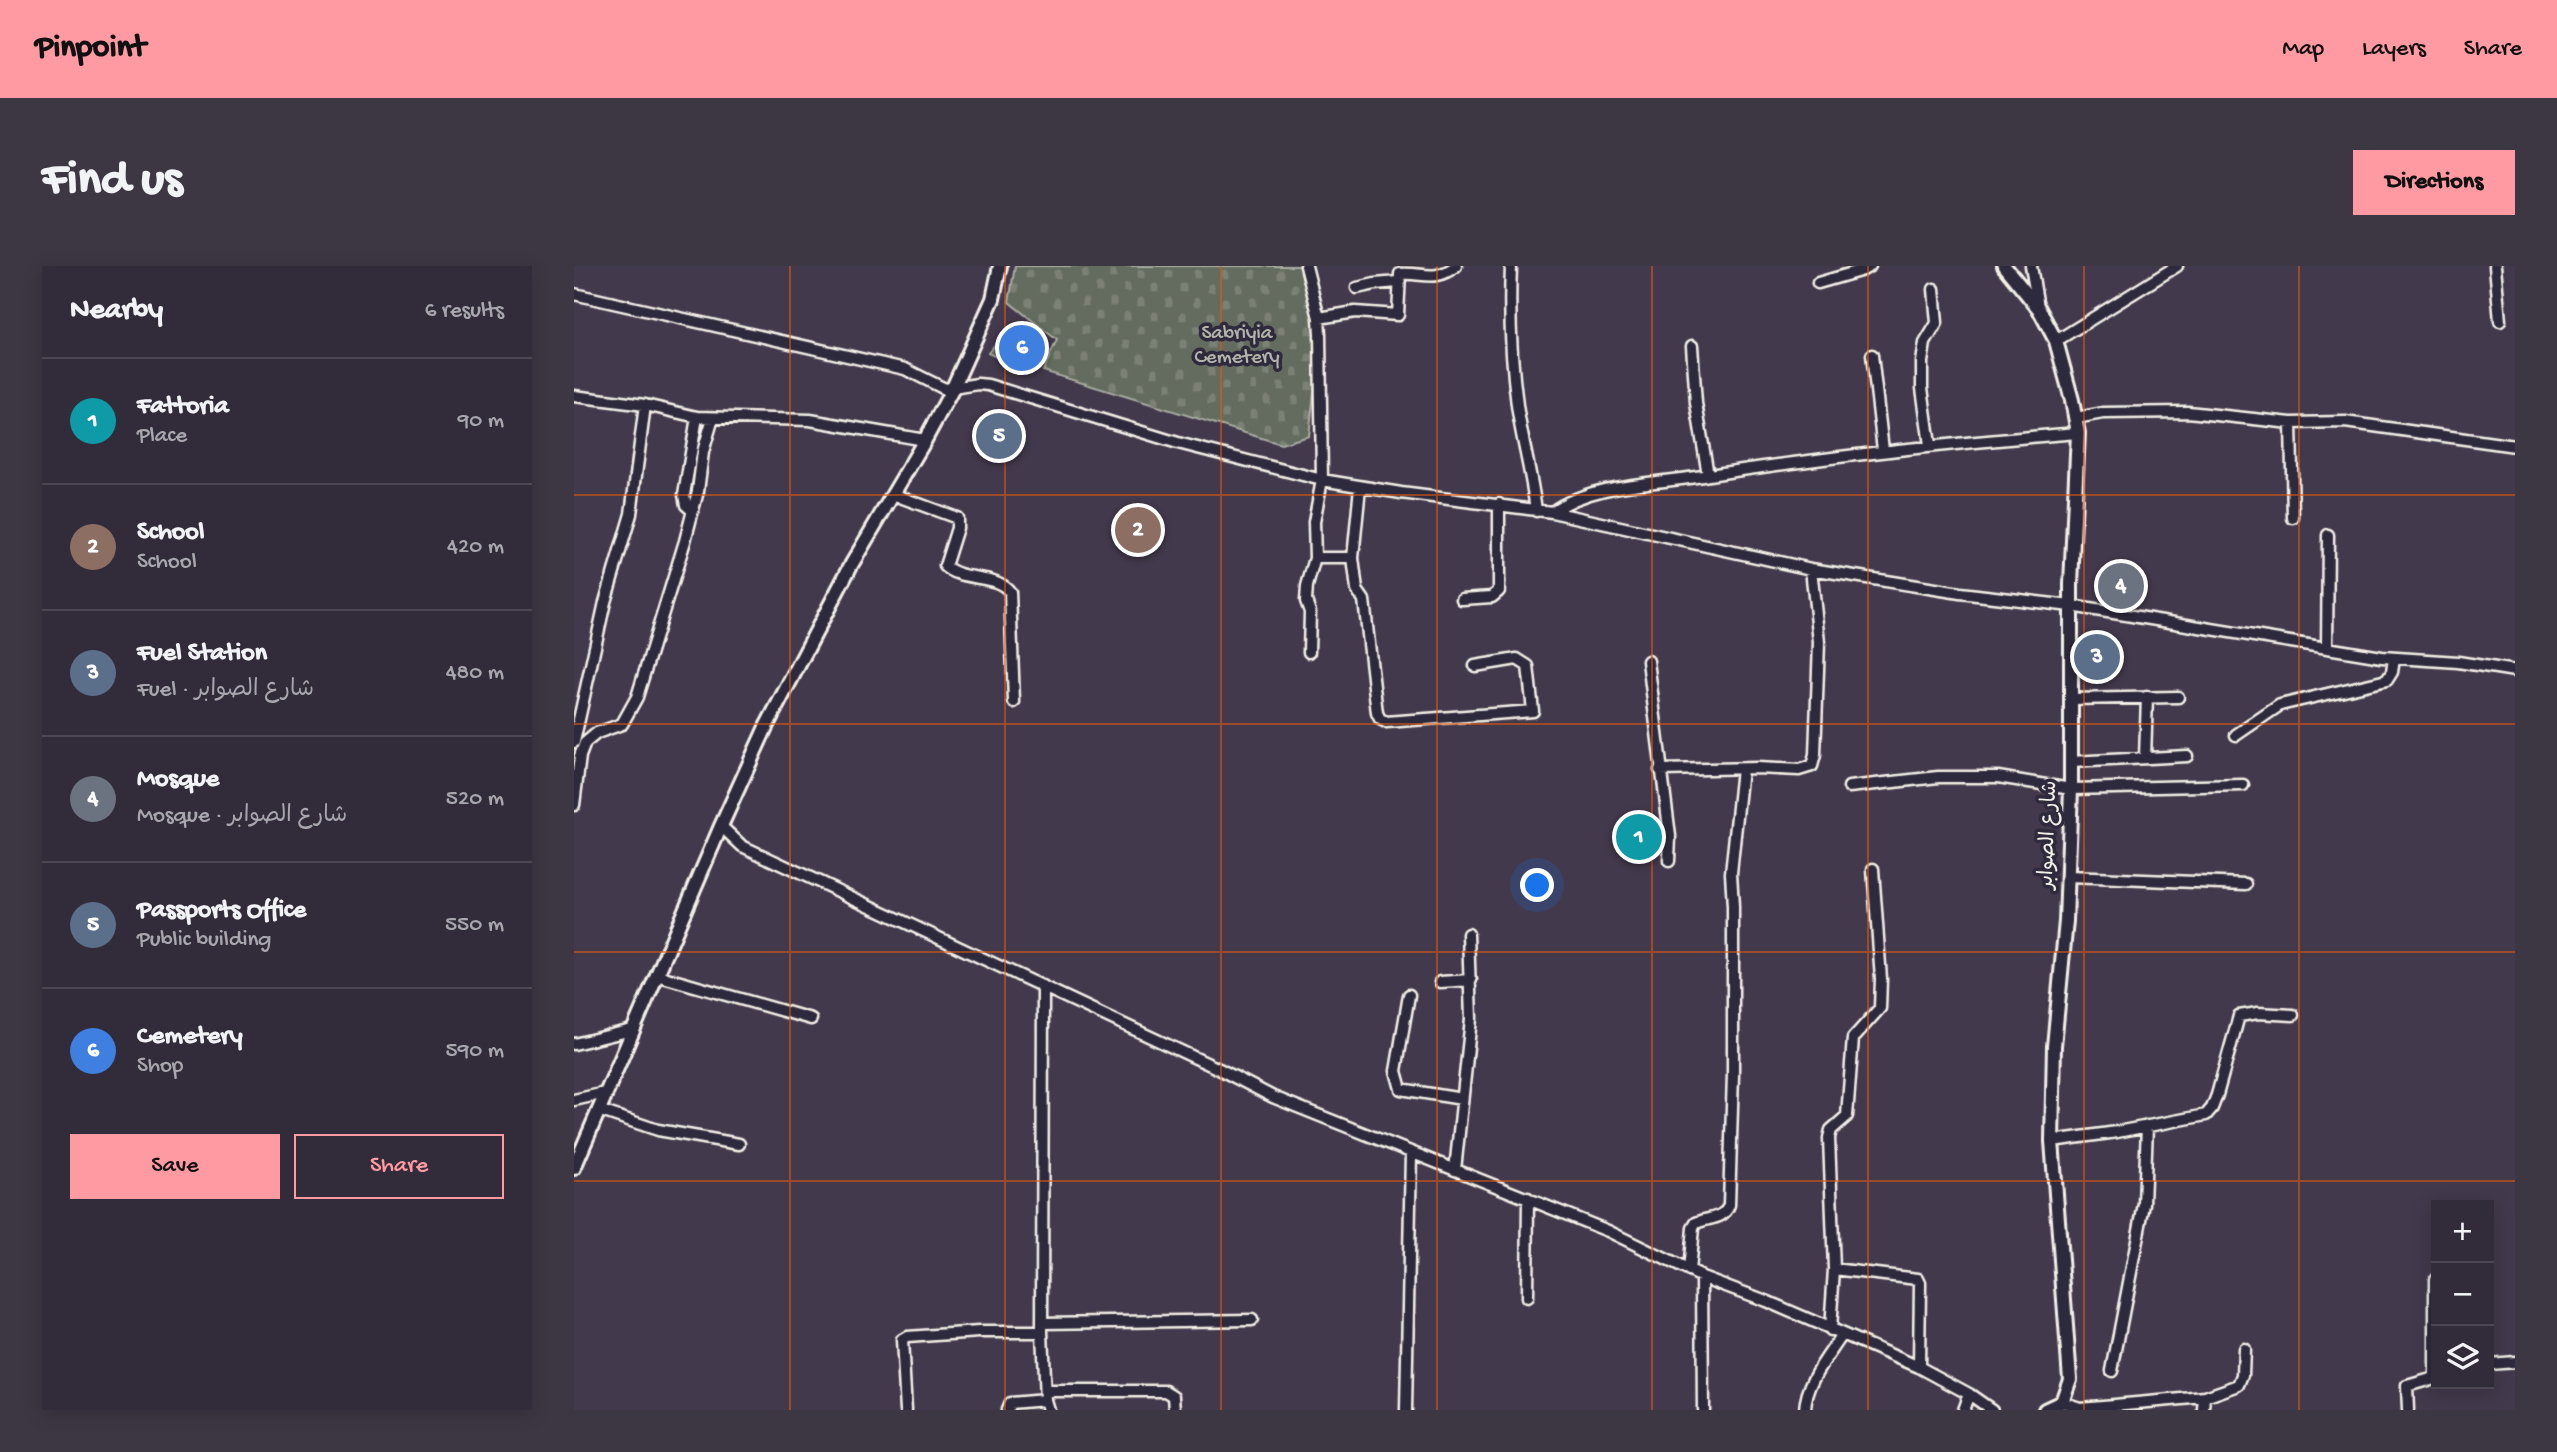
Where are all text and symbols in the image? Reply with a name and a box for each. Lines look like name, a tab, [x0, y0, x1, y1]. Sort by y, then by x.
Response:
text: Pinpoint	[35, 30, 146, 68]
text: Map	[2282, 35, 2324, 64]
text: Layers	[2362, 35, 2426, 64]
text: Share	[2464, 35, 2522, 64]
button: Directions	[2353, 150, 2515, 215]
text: Find us	[42, 153, 182, 211]
text: Nearby	[70, 294, 163, 329]
text: 6 results	[425, 298, 504, 325]
pin: 6	[999, 322, 1045, 374]
park label: Sabriyia Cemetery	[1194, 322, 1280, 371]
text: Fattoria	[137, 392, 229, 423]
text: 1	[88, 408, 98, 435]
text: 90 m	[458, 408, 504, 435]
pin: 5	[976, 410, 1022, 462]
text: Place	[137, 423, 187, 450]
pin: 2	[1115, 504, 1161, 556]
text: School	[137, 518, 205, 549]
text: 2	[87, 534, 99, 561]
text: 420 m	[447, 534, 504, 561]
text: School	[137, 549, 197, 576]
pin: 4	[2098, 560, 2144, 612]
pin: 3	[2074, 631, 2120, 683]
text: Fuel Station	[137, 639, 267, 670]
text: 3	[87, 660, 99, 687]
text: 480 m	[446, 660, 504, 687]
text: Fuel · شارع الصوابر	[137, 677, 314, 704]
text: Mosque	[137, 765, 219, 796]
street label: شارع الصوابر	[2036, 780, 2064, 892]
text: 4	[88, 786, 98, 813]
text: 520 m	[446, 786, 504, 813]
text: Mosque · شارع الصوابر	[137, 803, 347, 830]
pin: 1	[1616, 811, 1662, 863]
your location	[1520, 868, 1554, 902]
text: Passports Office	[137, 896, 306, 927]
text: 5	[87, 912, 99, 939]
text: 550 m	[445, 912, 504, 939]
text: Public building	[137, 927, 271, 954]
text: Cemetery	[137, 1022, 242, 1053]
text: 6	[87, 1038, 99, 1065]
text: 590 m	[446, 1038, 504, 1065]
text: Shop	[137, 1053, 183, 1080]
button: Save	[70, 1134, 280, 1199]
button: Share	[294, 1134, 504, 1199]
map controls	[2431, 1200, 2494, 1389]
button: +	[2431, 1200, 2494, 1263]
button: −	[2431, 1263, 2494, 1326]
button: layers	[2431, 1326, 2494, 1389]

